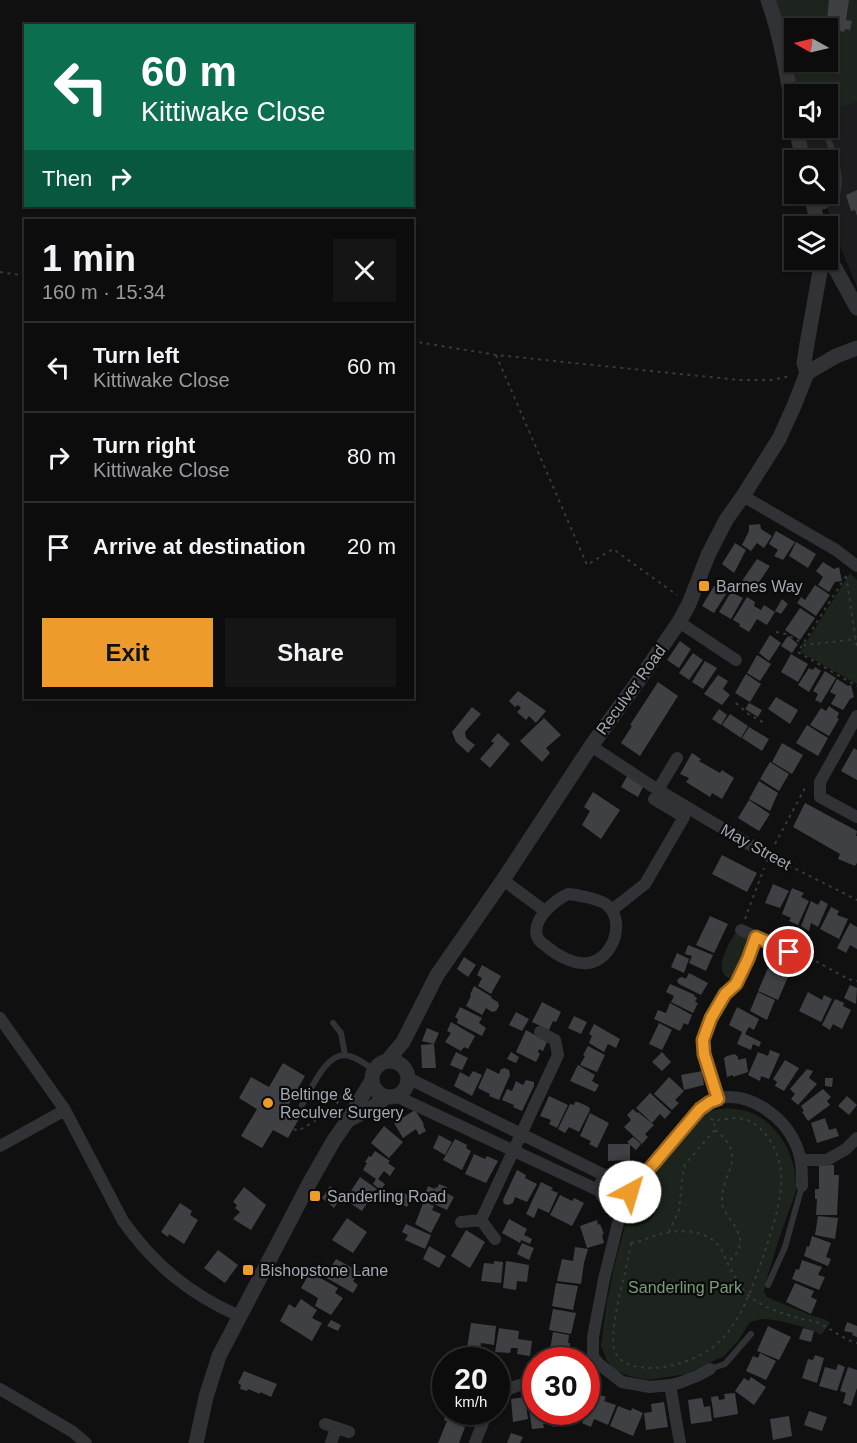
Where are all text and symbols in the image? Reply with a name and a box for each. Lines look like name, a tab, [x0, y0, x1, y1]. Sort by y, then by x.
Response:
north arrow	[784, 18, 838, 72]
map controls	[784, 18, 838, 270]
icon: left	[42, 48, 120, 126]
text: 60 m	[141, 48, 237, 95]
button: sound	[784, 84, 838, 138]
text: Kittiwake Close	[141, 97, 326, 127]
button: search	[784, 150, 838, 204]
icon: right	[104, 162, 137, 195]
text: Then	[42, 166, 92, 191]
button: layers	[784, 216, 838, 270]
text: 1 min	[42, 238, 136, 279]
button: close	[333, 239, 396, 302]
text: 160 m · 15:34	[42, 281, 165, 303]
text: Turn left	[93, 343, 179, 368]
icon: left	[42, 351, 75, 384]
text: 60 m	[347, 354, 396, 379]
text: Kittiwake Close	[93, 369, 230, 391]
text: Turn right	[93, 433, 195, 458]
icon: right	[42, 441, 75, 474]
text: 80 m	[347, 444, 396, 469]
text: Kittiwake Close	[93, 459, 230, 481]
icon: arrive	[42, 531, 75, 564]
text: Arrive at destination	[93, 534, 306, 559]
text: 20 m	[347, 534, 396, 559]
place label: Barnes Way	[716, 578, 803, 595]
marker: Barnes Way	[697, 579, 711, 593]
button: Exit	[42, 618, 213, 687]
button: Share	[225, 618, 396, 687]
street label: Reculver Road	[593, 642, 669, 738]
street label: May Street	[718, 821, 794, 873]
pin	[763, 926, 814, 977]
icon: arrive	[772, 935, 805, 968]
place label: Beltinge & Reculver Surgery	[280, 1086, 404, 1121]
marker: Beltinge & Reculver Surgery	[261, 1096, 275, 1110]
position arrow	[598, 1160, 662, 1224]
place label: Sanderling Road	[327, 1188, 446, 1205]
marker: Sanderling Road	[308, 1189, 322, 1203]
place label: Bishopstone Lane	[260, 1262, 388, 1279]
marker: Bishopstone Lane	[241, 1263, 255, 1277]
park label: Sanderling Park	[628, 1279, 743, 1296]
speed limit sign: 30	[522, 1347, 600, 1425]
text: 20	[454, 1362, 488, 1395]
text: km/h	[455, 1393, 487, 1410]

